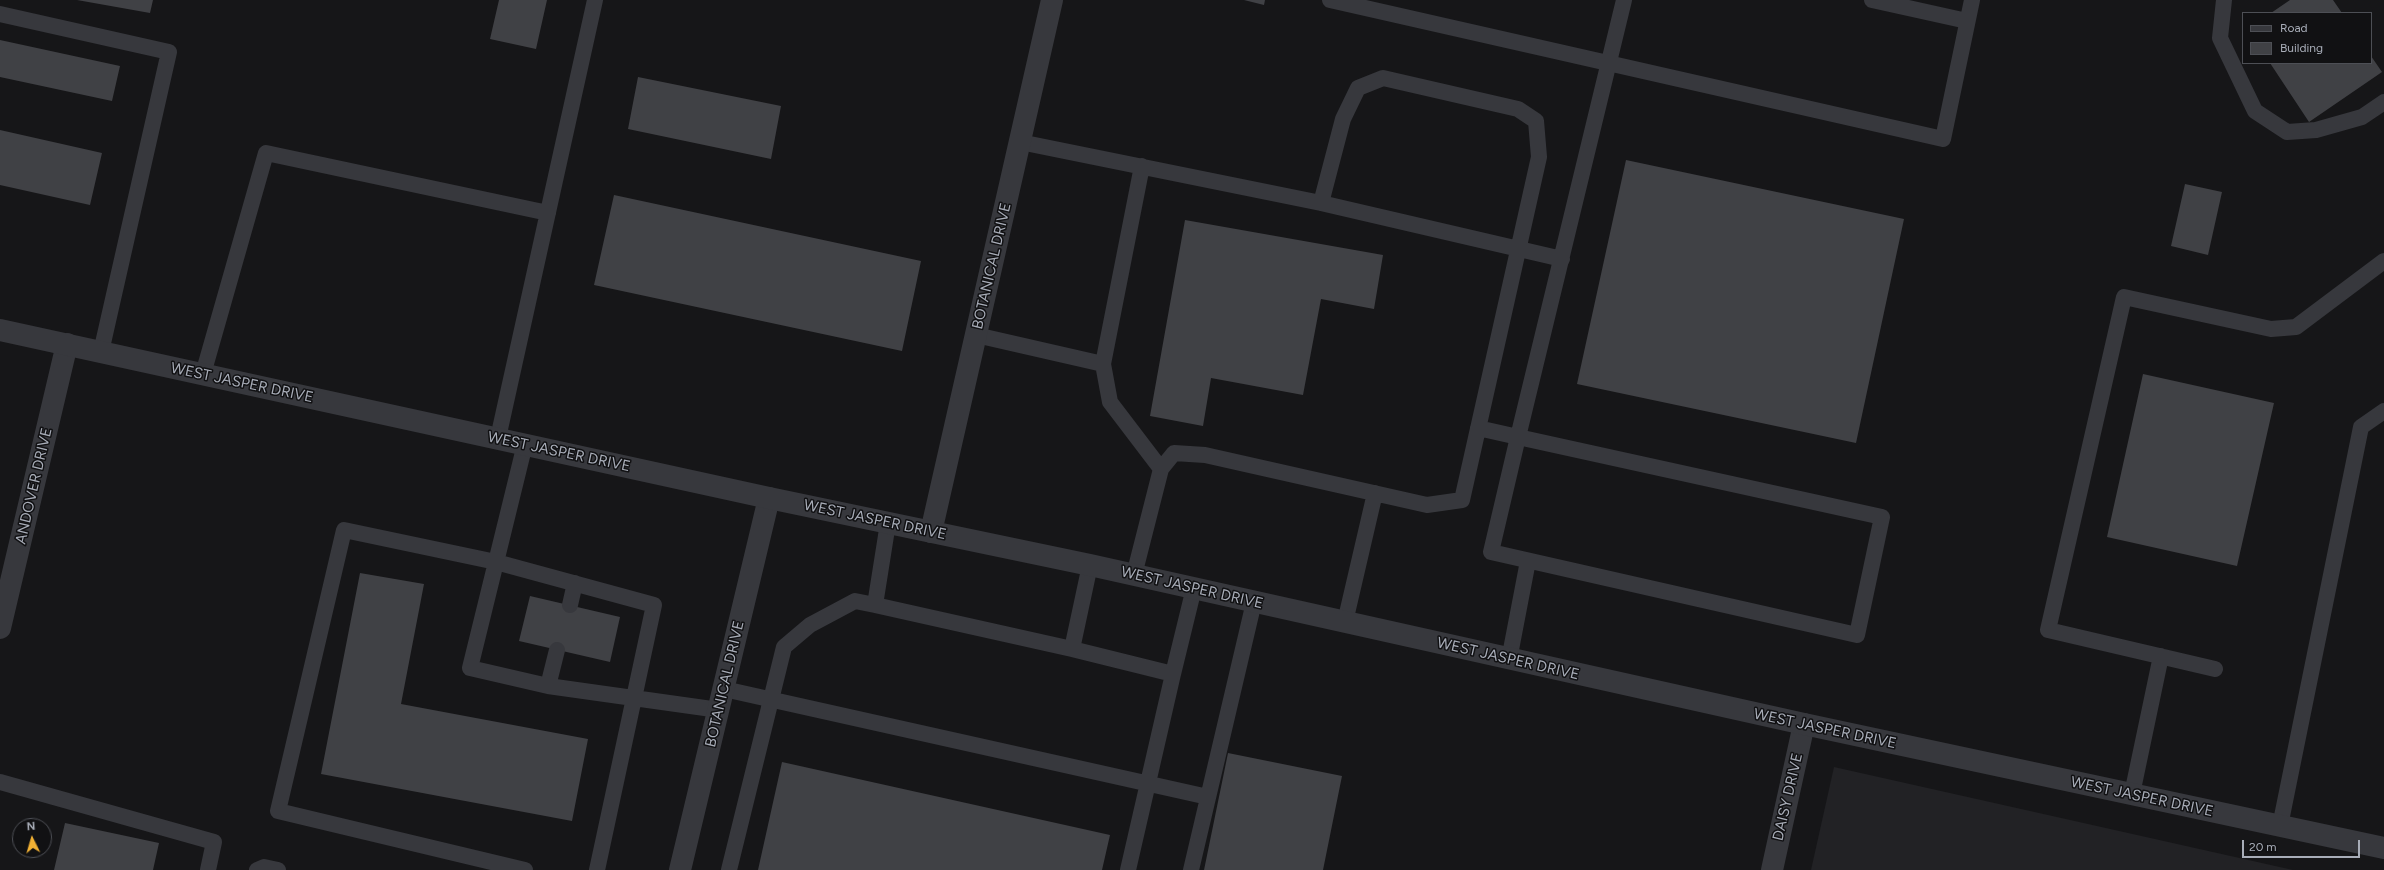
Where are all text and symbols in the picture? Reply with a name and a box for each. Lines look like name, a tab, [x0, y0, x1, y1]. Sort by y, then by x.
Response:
legend	[2242, 12, 2372, 64]
text: Road	[2280, 21, 2308, 35]
text: Building	[2280, 41, 2323, 55]
street label: BOTANICAL DRIVE	[969, 201, 1015, 331]
street label: WEST JASPER DRIVE	[169, 359, 315, 407]
street label: ANDOVER DRIVE	[12, 426, 56, 546]
street label: WEST JASPER DRIVE	[486, 428, 632, 476]
street label: WEST JASPER DRIVE	[802, 496, 948, 544]
street label: WEST JASPER DRIVE	[1119, 563, 1265, 613]
street label: BOTANICAL DRIVE	[702, 619, 748, 749]
street label: WEST JASPER DRIVE	[1435, 634, 1581, 684]
street label: WEST JASPER DRIVE	[1752, 705, 1898, 753]
street label: DAISY DRIVE	[1769, 751, 1807, 843]
street label: WEST JASPER DRIVE	[2069, 773, 2215, 821]
north arrow	[12, 818, 52, 858]
text: N	[26, 820, 36, 833]
scale bar	[2244, 832, 2362, 858]
text: 20 m	[2249, 840, 2277, 854]

